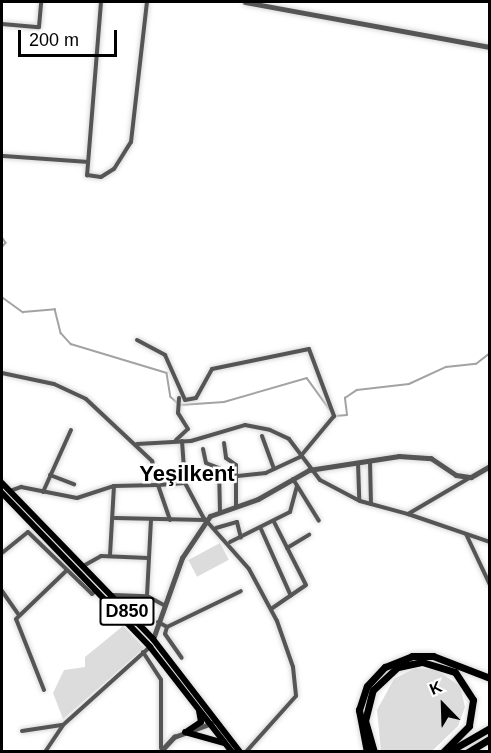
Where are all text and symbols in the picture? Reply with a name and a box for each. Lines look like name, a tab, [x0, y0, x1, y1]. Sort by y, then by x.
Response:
scale bar	[21, 18, 120, 56]
text: 200 m	[29, 30, 79, 50]
district label: Yeşilkent	[139, 461, 235, 487]
road number: D850	[98, 596, 156, 626]
north arrow	[413, 675, 473, 735]
text: K	[427, 678, 444, 698]

